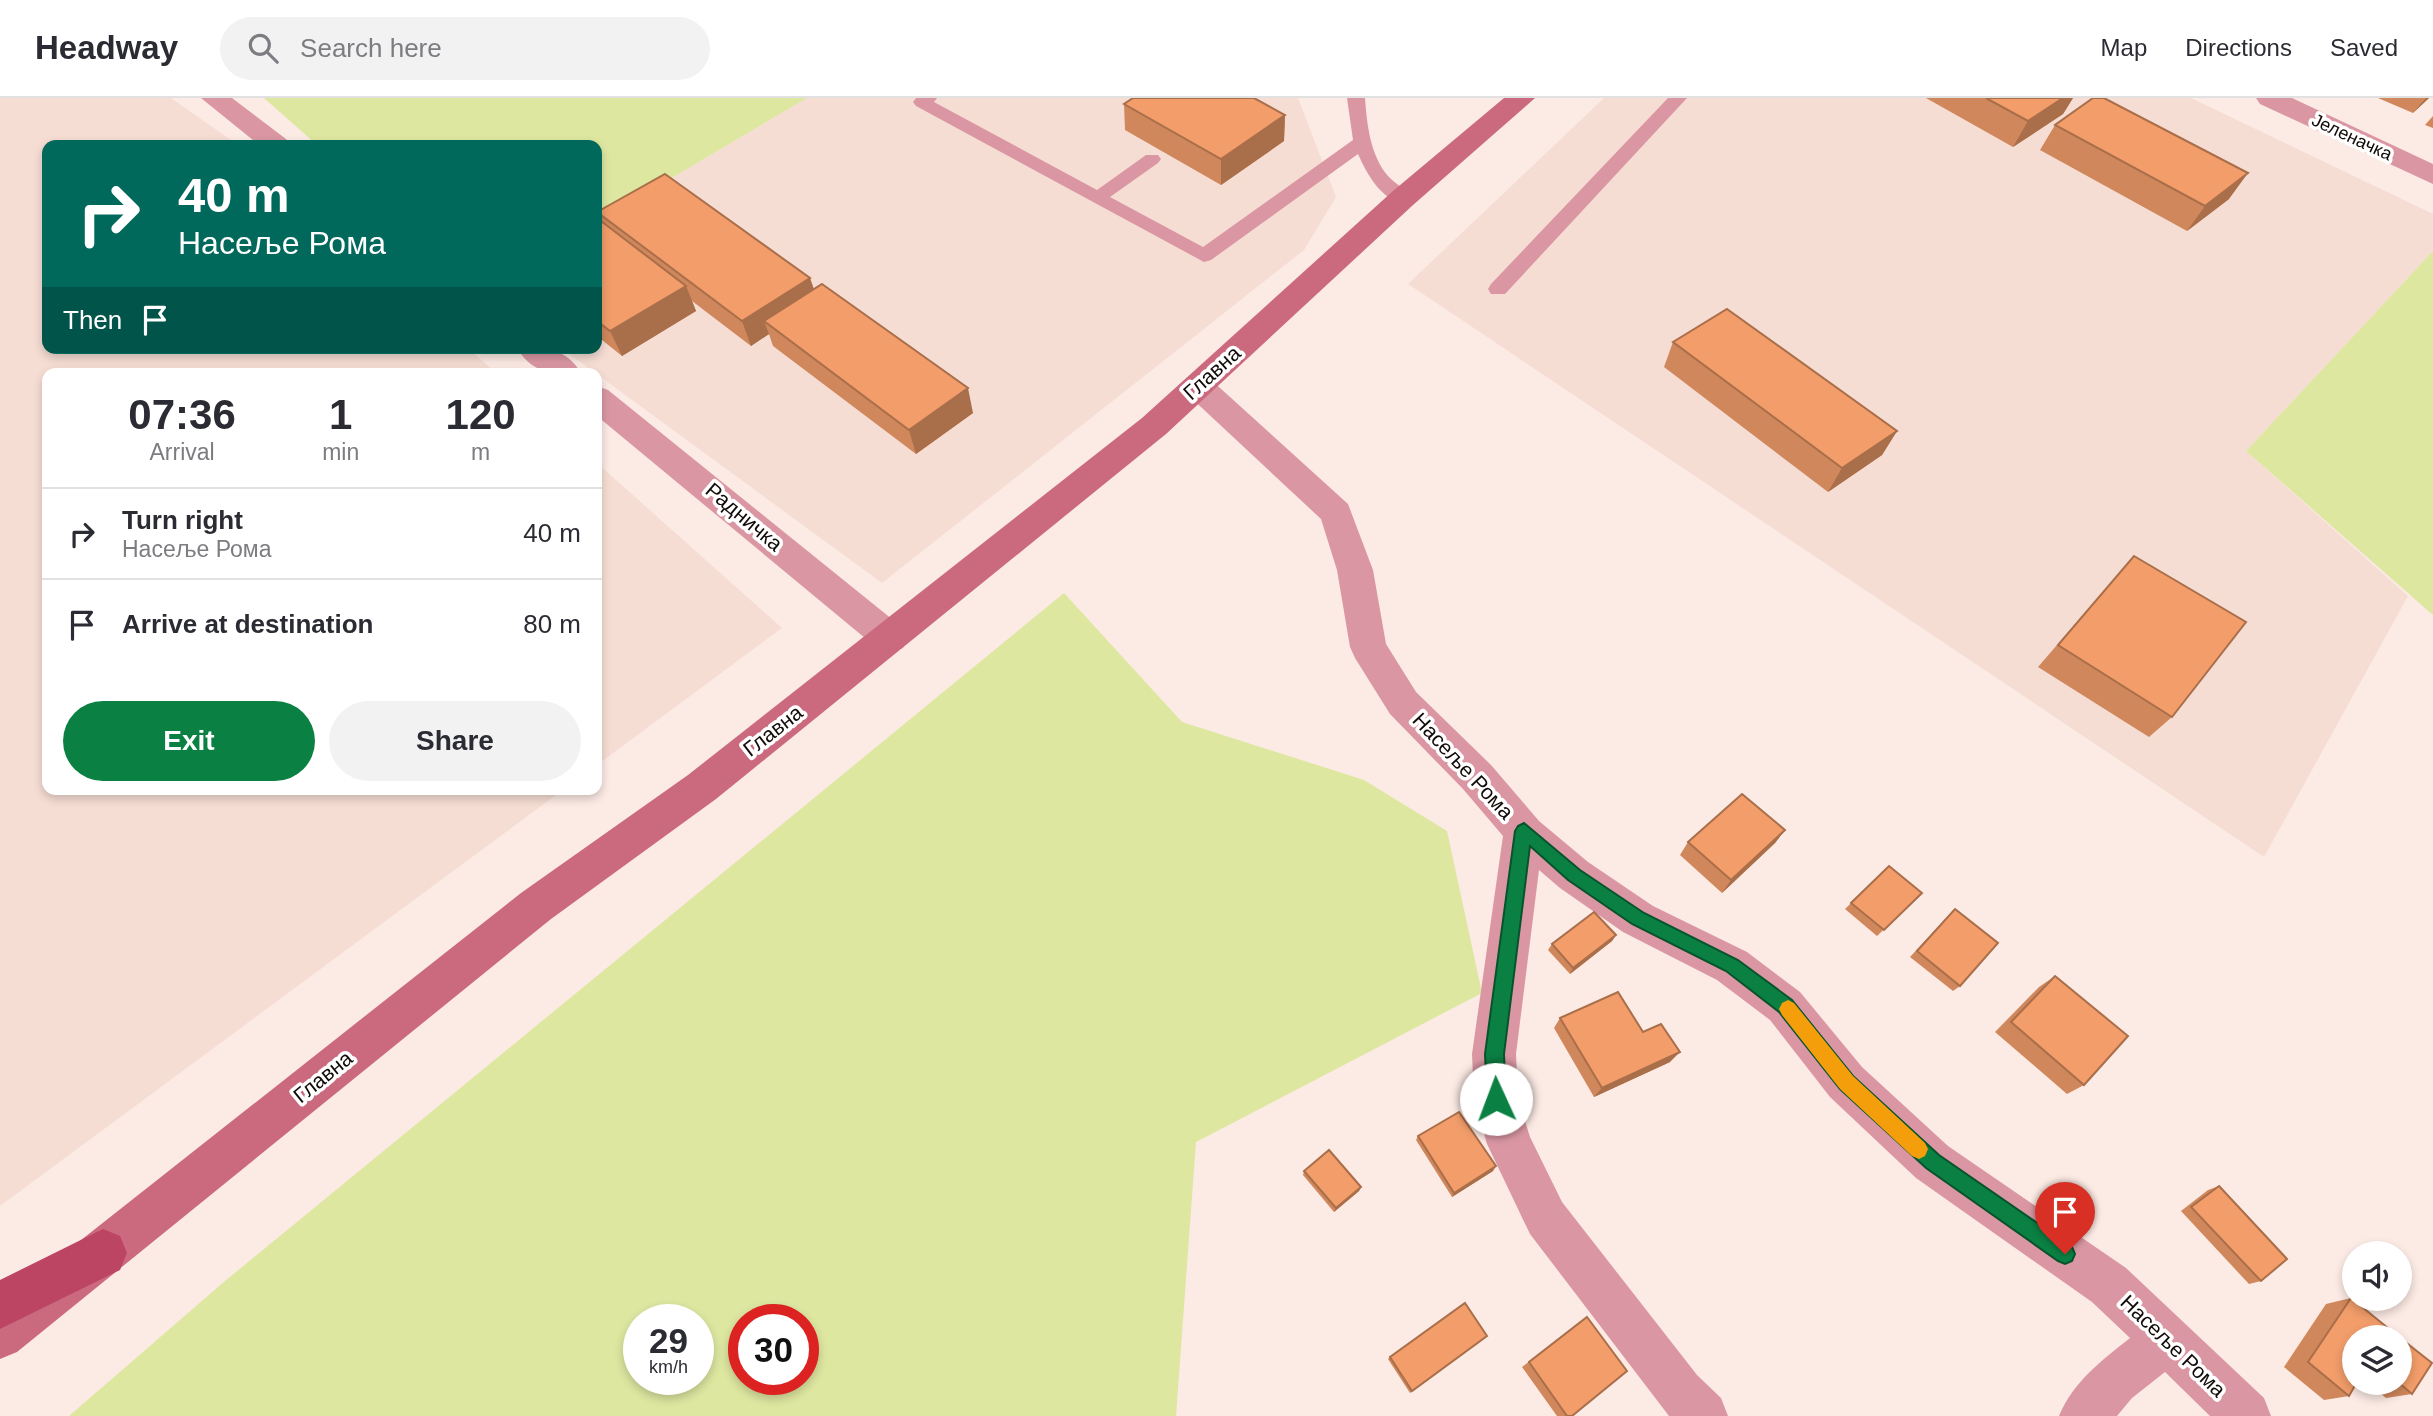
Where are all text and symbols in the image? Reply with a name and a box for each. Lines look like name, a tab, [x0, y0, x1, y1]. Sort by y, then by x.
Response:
search box	[220, 17, 710, 80]
text: Headway	[35, 29, 178, 66]
icon: search	[244, 29, 282, 67]
text: Search here	[300, 33, 442, 63]
text: Map	[2101, 34, 2147, 61]
text: Directions	[2185, 34, 2292, 61]
text: Saved	[2330, 34, 2398, 61]
street label: Јеленачка	[2309, 110, 2396, 165]
icon: right	[63, 168, 154, 259]
text: 40 m	[178, 168, 290, 222]
text: Насеље Рома	[178, 225, 386, 261]
icon: arrive	[136, 301, 174, 339]
text: Then	[63, 305, 122, 335]
street label: Главна	[1178, 341, 1245, 404]
text: 07:36	[128, 391, 236, 438]
text: 1	[329, 391, 352, 438]
text: 120	[446, 391, 516, 438]
text: Arrival	[149, 439, 215, 465]
text: min	[322, 439, 359, 465]
text: m	[471, 439, 490, 465]
street label: Радничка	[701, 478, 788, 555]
text: Turn right	[122, 505, 243, 535]
icon: right	[63, 515, 101, 553]
text: 40 m	[523, 518, 581, 548]
text: Насеље Рома	[122, 536, 271, 562]
icon: arrive	[63, 606, 101, 644]
text: Arrive at destination	[122, 609, 373, 639]
text: 80 m	[523, 609, 581, 639]
street label: Главна	[739, 700, 807, 761]
button: Exit	[63, 701, 315, 781]
button: Share	[329, 701, 581, 781]
street label: Насеље Рома	[1408, 708, 1519, 824]
street label: Главна	[289, 1046, 357, 1107]
position arrow	[1459, 1062, 1533, 1136]
pin	[2035, 1182, 2095, 1254]
icon: arrive	[2046, 1193, 2084, 1231]
map controls	[2342, 1241, 2412, 1395]
button: sound	[2342, 1241, 2412, 1311]
street label: Насеље Рома	[2116, 1290, 2231, 1402]
speed limit sign: 30	[728, 1304, 819, 1395]
text: 29	[649, 1321, 688, 1360]
button: layers	[2342, 1325, 2412, 1395]
text: km/h	[649, 1357, 688, 1377]

